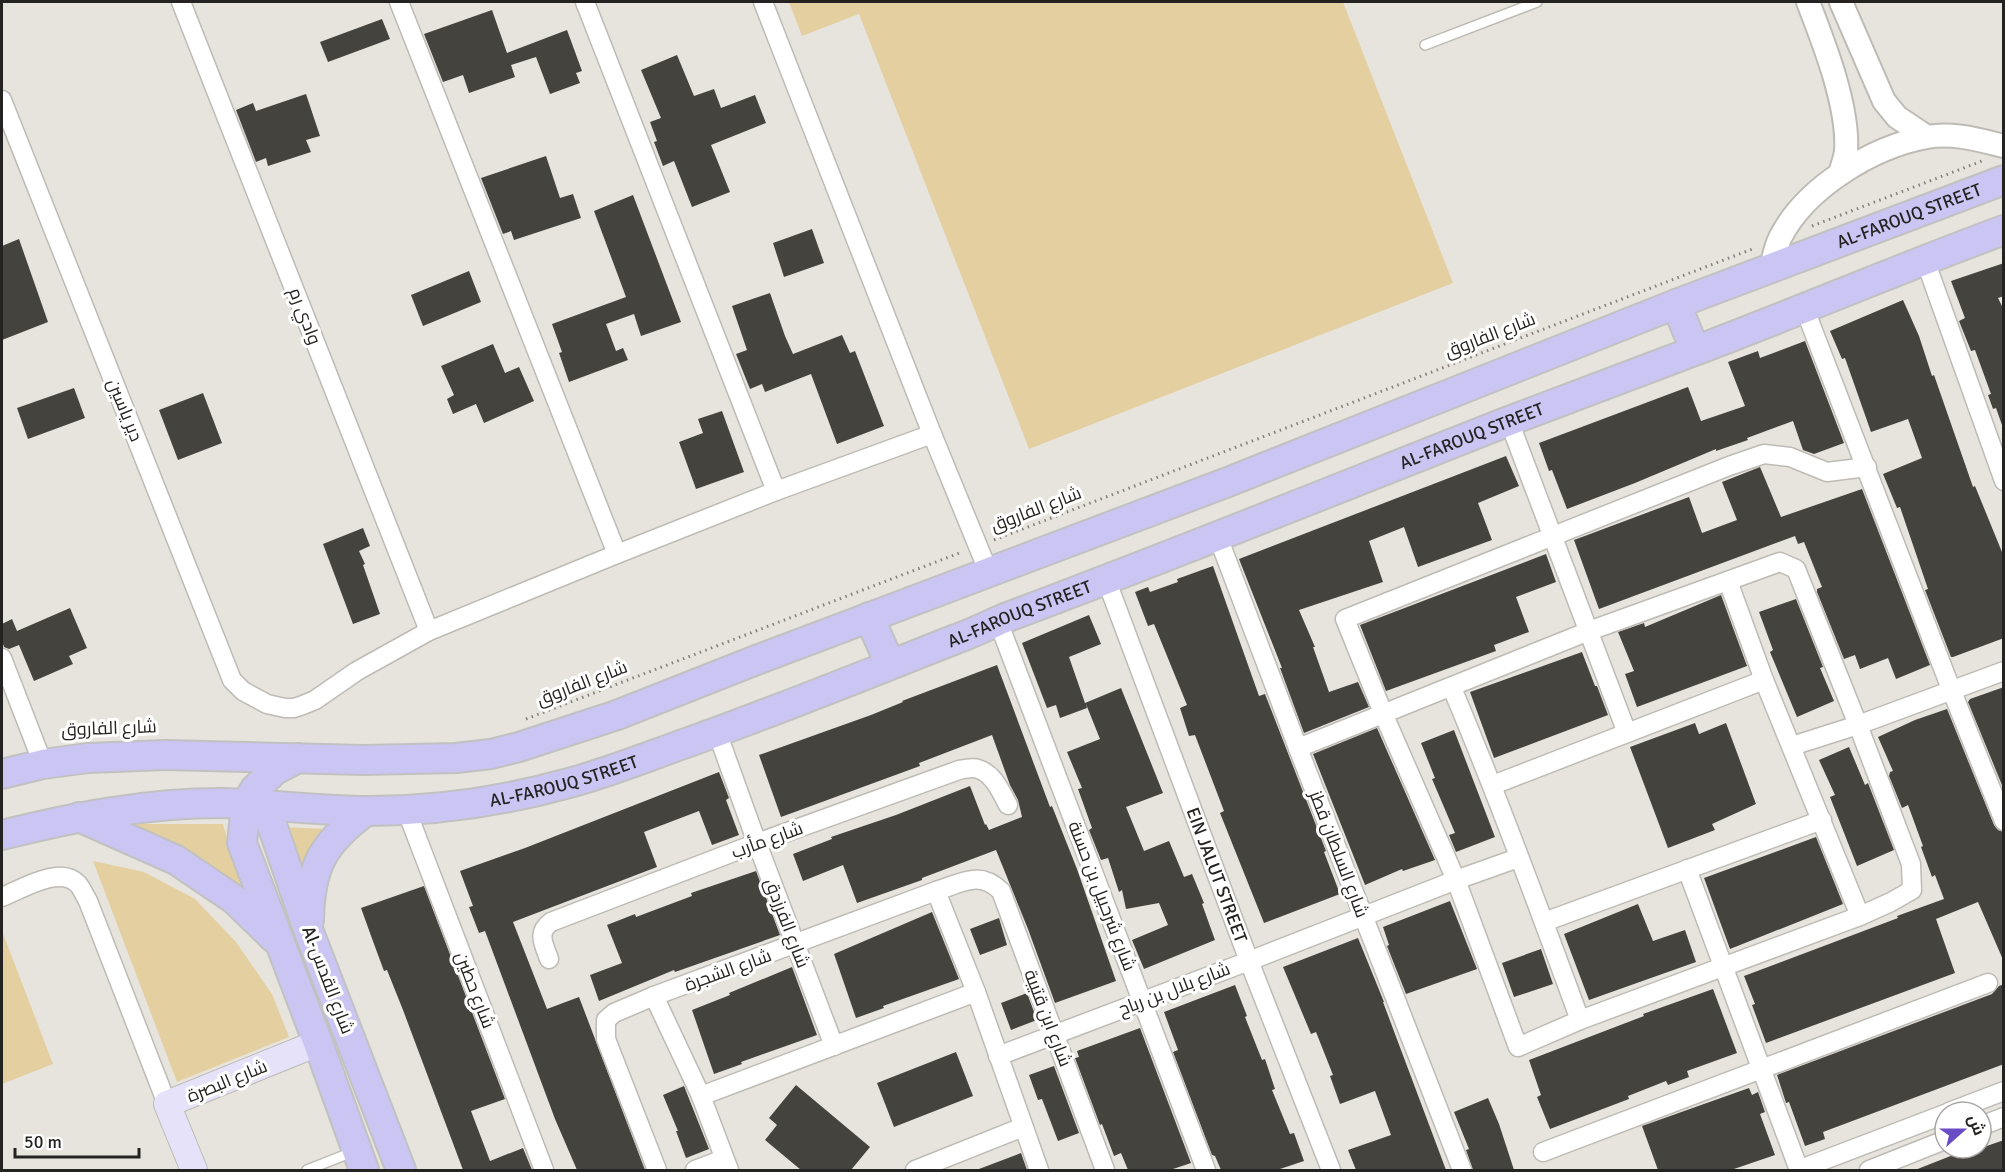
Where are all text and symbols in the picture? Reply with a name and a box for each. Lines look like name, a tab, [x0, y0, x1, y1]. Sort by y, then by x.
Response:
street label: AL-FAROUQ STREET	[1833, 178, 1985, 253]
street label: وادي رم	[281, 284, 326, 349]
street label: شارع الفاروق	[1441, 308, 1539, 363]
street label: دير ياسين	[102, 375, 148, 445]
street label: AL-FAROUQ STREET	[1396, 398, 1547, 474]
street label: شارع الفاروق	[987, 482, 1085, 537]
street label: AL-FAROUQ STREET	[944, 575, 1095, 652]
street label: شارع الفاروق	[533, 656, 631, 711]
street label: شارع الفاروق	[61, 715, 157, 742]
street label: AL-FAROUQ STREET	[488, 750, 641, 812]
street label: شارع السلطان قطز	[1303, 786, 1373, 921]
street label: EIN JALUT STREET	[1181, 804, 1252, 946]
street label: شارع مأرب	[728, 817, 806, 864]
street label: شارع شرحبيل بن حسنة	[1062, 818, 1141, 974]
street label: شارع الفرزدق	[759, 875, 814, 971]
street label: Al-شارع القدس	[296, 923, 359, 1037]
street label: شارع الشجرة	[682, 944, 775, 997]
street label: شارع حطين	[449, 949, 500, 1032]
street label: شارع بلال بن رباح	[1115, 958, 1234, 1021]
street label: شارع ابن قتيبة	[1018, 966, 1077, 1070]
street label: شارع البصرة	[184, 1055, 271, 1108]
north arrow	[1933, 1100, 1993, 1160]
text: ش	[1963, 1112, 1989, 1138]
scale bar	[15, 1121, 140, 1159]
text: 50 m	[24, 1131, 62, 1153]

